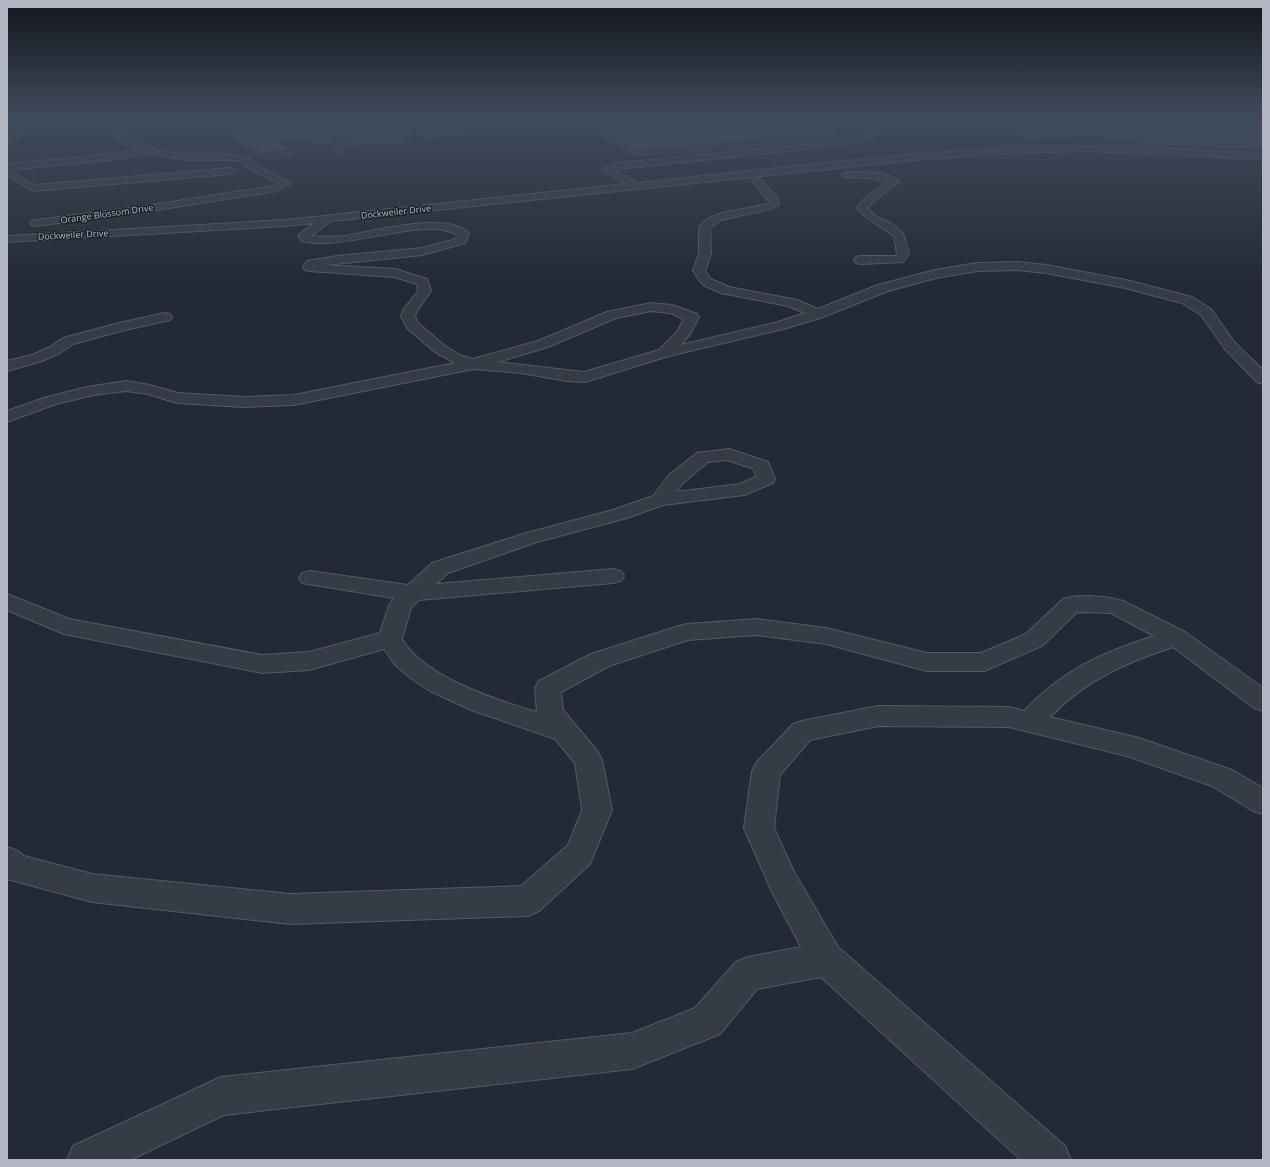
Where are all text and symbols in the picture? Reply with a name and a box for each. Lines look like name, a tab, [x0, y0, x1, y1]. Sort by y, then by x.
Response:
street label: Orange Blossom Drive	[60, 201, 154, 226]
street label: Dockweiler Drive	[360, 201, 432, 222]
street label: Dockweiler Drive	[37, 226, 109, 243]

